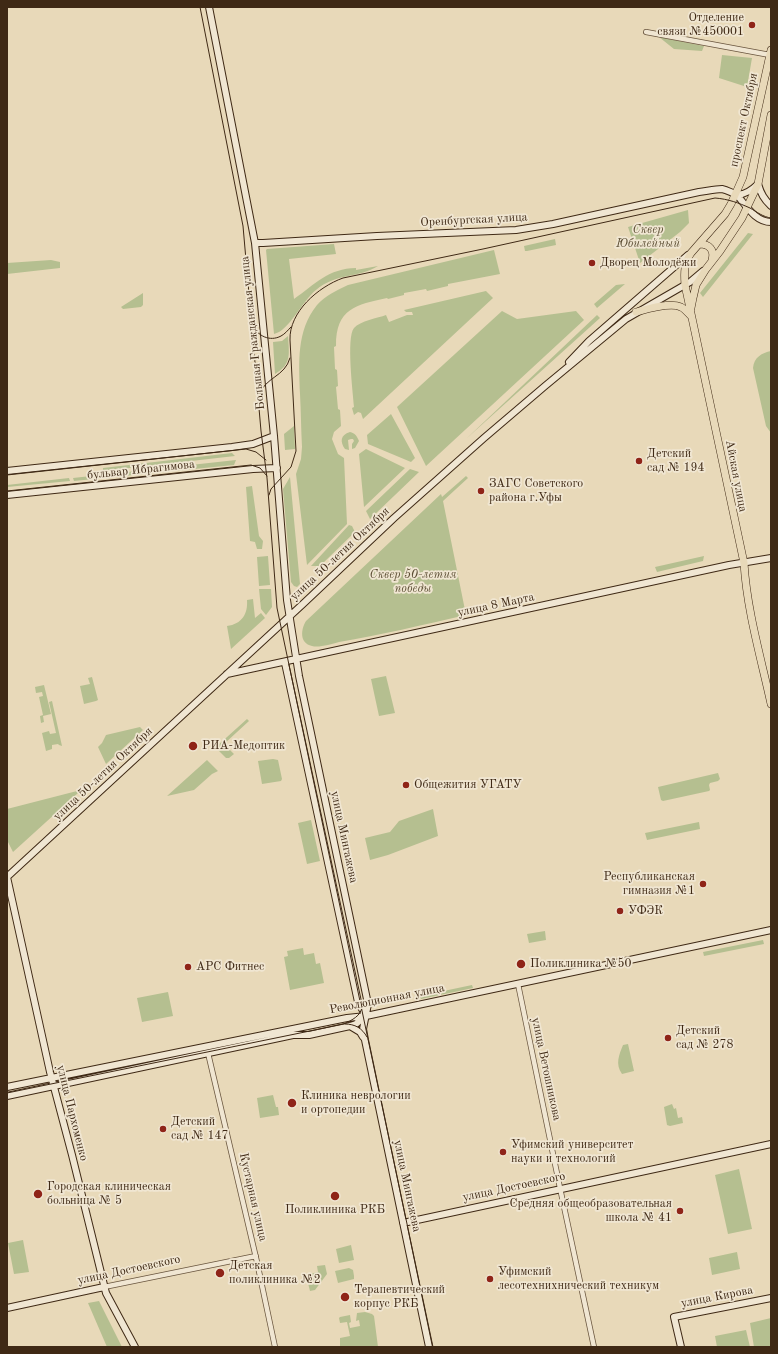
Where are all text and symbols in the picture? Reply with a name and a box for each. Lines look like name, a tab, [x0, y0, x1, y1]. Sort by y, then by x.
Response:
place label: Отделение связи №450001	[657, 11, 744, 39]
marker: Отделение связи №450001	[747, 20, 757, 30]
street label: проспект Октября	[727, 72, 761, 168]
street label: Оренбургская улица	[420, 210, 528, 230]
park label: Сквер Юбилейный	[616, 223, 680, 251]
street label: Большая Гражданская улица	[238, 255, 268, 411]
place label: Дворец Молодёжи	[600, 256, 696, 270]
marker: Дворец Молодёжи	[587, 258, 597, 268]
street label: Айская улица	[722, 439, 750, 513]
place label: Детский сад № 194	[647, 447, 704, 475]
marker: Детский сад № 194	[634, 456, 644, 466]
street label: бульвар Ибрагимова	[86, 457, 196, 483]
place label: ЗАГС Советского района г.Уфы	[489, 477, 583, 505]
marker: ЗАГС Советского района г.Уфы	[476, 486, 486, 496]
street label: улица 50-летия Октября	[287, 504, 393, 604]
park label: Сквер 50-летия победы	[369, 568, 457, 596]
street label: улица 8 Марта	[456, 590, 536, 620]
street label: улица 50-летия Октября	[50, 724, 156, 824]
place label: РИА-Медоптик	[202, 739, 285, 753]
marker: РИА-Медоптик	[187, 740, 199, 752]
place label: Общежития УГАТУ	[414, 778, 522, 792]
marker: Общежития УГАТУ	[401, 780, 411, 790]
street label: улица Мингажева	[327, 790, 361, 884]
place label: Республиканская гимназия №1	[603, 870, 695, 898]
marker: Республиканская гимназия №1	[698, 879, 708, 889]
place label: УФЭК	[628, 904, 663, 918]
marker: УФЭК	[615, 906, 625, 916]
place label: Поликлиника №50	[530, 957, 632, 971]
marker: Поликлиника №50	[515, 958, 527, 970]
place label: АРС Фитнес	[196, 960, 264, 974]
marker: АРС Фитнес	[183, 962, 193, 972]
street label: Революционная улица	[328, 981, 446, 1017]
street label: улица Ветошникова	[528, 1016, 564, 1122]
place label: Детский сад № 278	[676, 1024, 733, 1052]
marker: Детский сад № 278	[663, 1033, 673, 1043]
street label: улица Пархоменко	[53, 1064, 91, 1162]
place label: Клиника неврологии и ортопедии	[301, 1089, 411, 1117]
marker: Клиника неврологии и ортопедии	[286, 1097, 298, 1109]
place label: Детский сад № 147	[171, 1115, 228, 1143]
marker: Детский сад № 147	[158, 1124, 168, 1134]
place label: Уфимский университет науки и технологий	[511, 1138, 633, 1166]
street label: улица Мингажева	[390, 1139, 424, 1233]
marker: Уфимский университет науки и технологий	[498, 1147, 508, 1157]
street label: Кустарная улица	[236, 1151, 270, 1243]
street label: улица Достоевского	[461, 1169, 567, 1205]
place label: Городская клиническая больница № 5	[47, 1180, 171, 1208]
marker: Городская клиническая больница № 5	[32, 1188, 44, 1200]
marker: Поликлиника РКБ	[329, 1190, 341, 1202]
place label: Средняя общеобразовательная школа № 41	[510, 1197, 672, 1225]
place label: Поликлиника РКБ	[285, 1203, 385, 1217]
marker: Средняя общеобразовательная школа № 41	[675, 1206, 685, 1216]
street label: улица Достоевского	[76, 1252, 182, 1288]
place label: Детская поликлиника №2	[229, 1259, 321, 1287]
place label: Уфимский лесотехнихнический техникум	[498, 1265, 659, 1293]
marker: Детская поликлиника №2	[214, 1267, 226, 1279]
marker: Уфимский лесотехнихнический техникум	[485, 1274, 495, 1284]
place label: Терапевтический корпус РКБ	[354, 1283, 445, 1311]
street label: улица Кирова	[680, 1283, 754, 1311]
marker: Терапевтический корпус РКБ	[339, 1291, 351, 1303]

